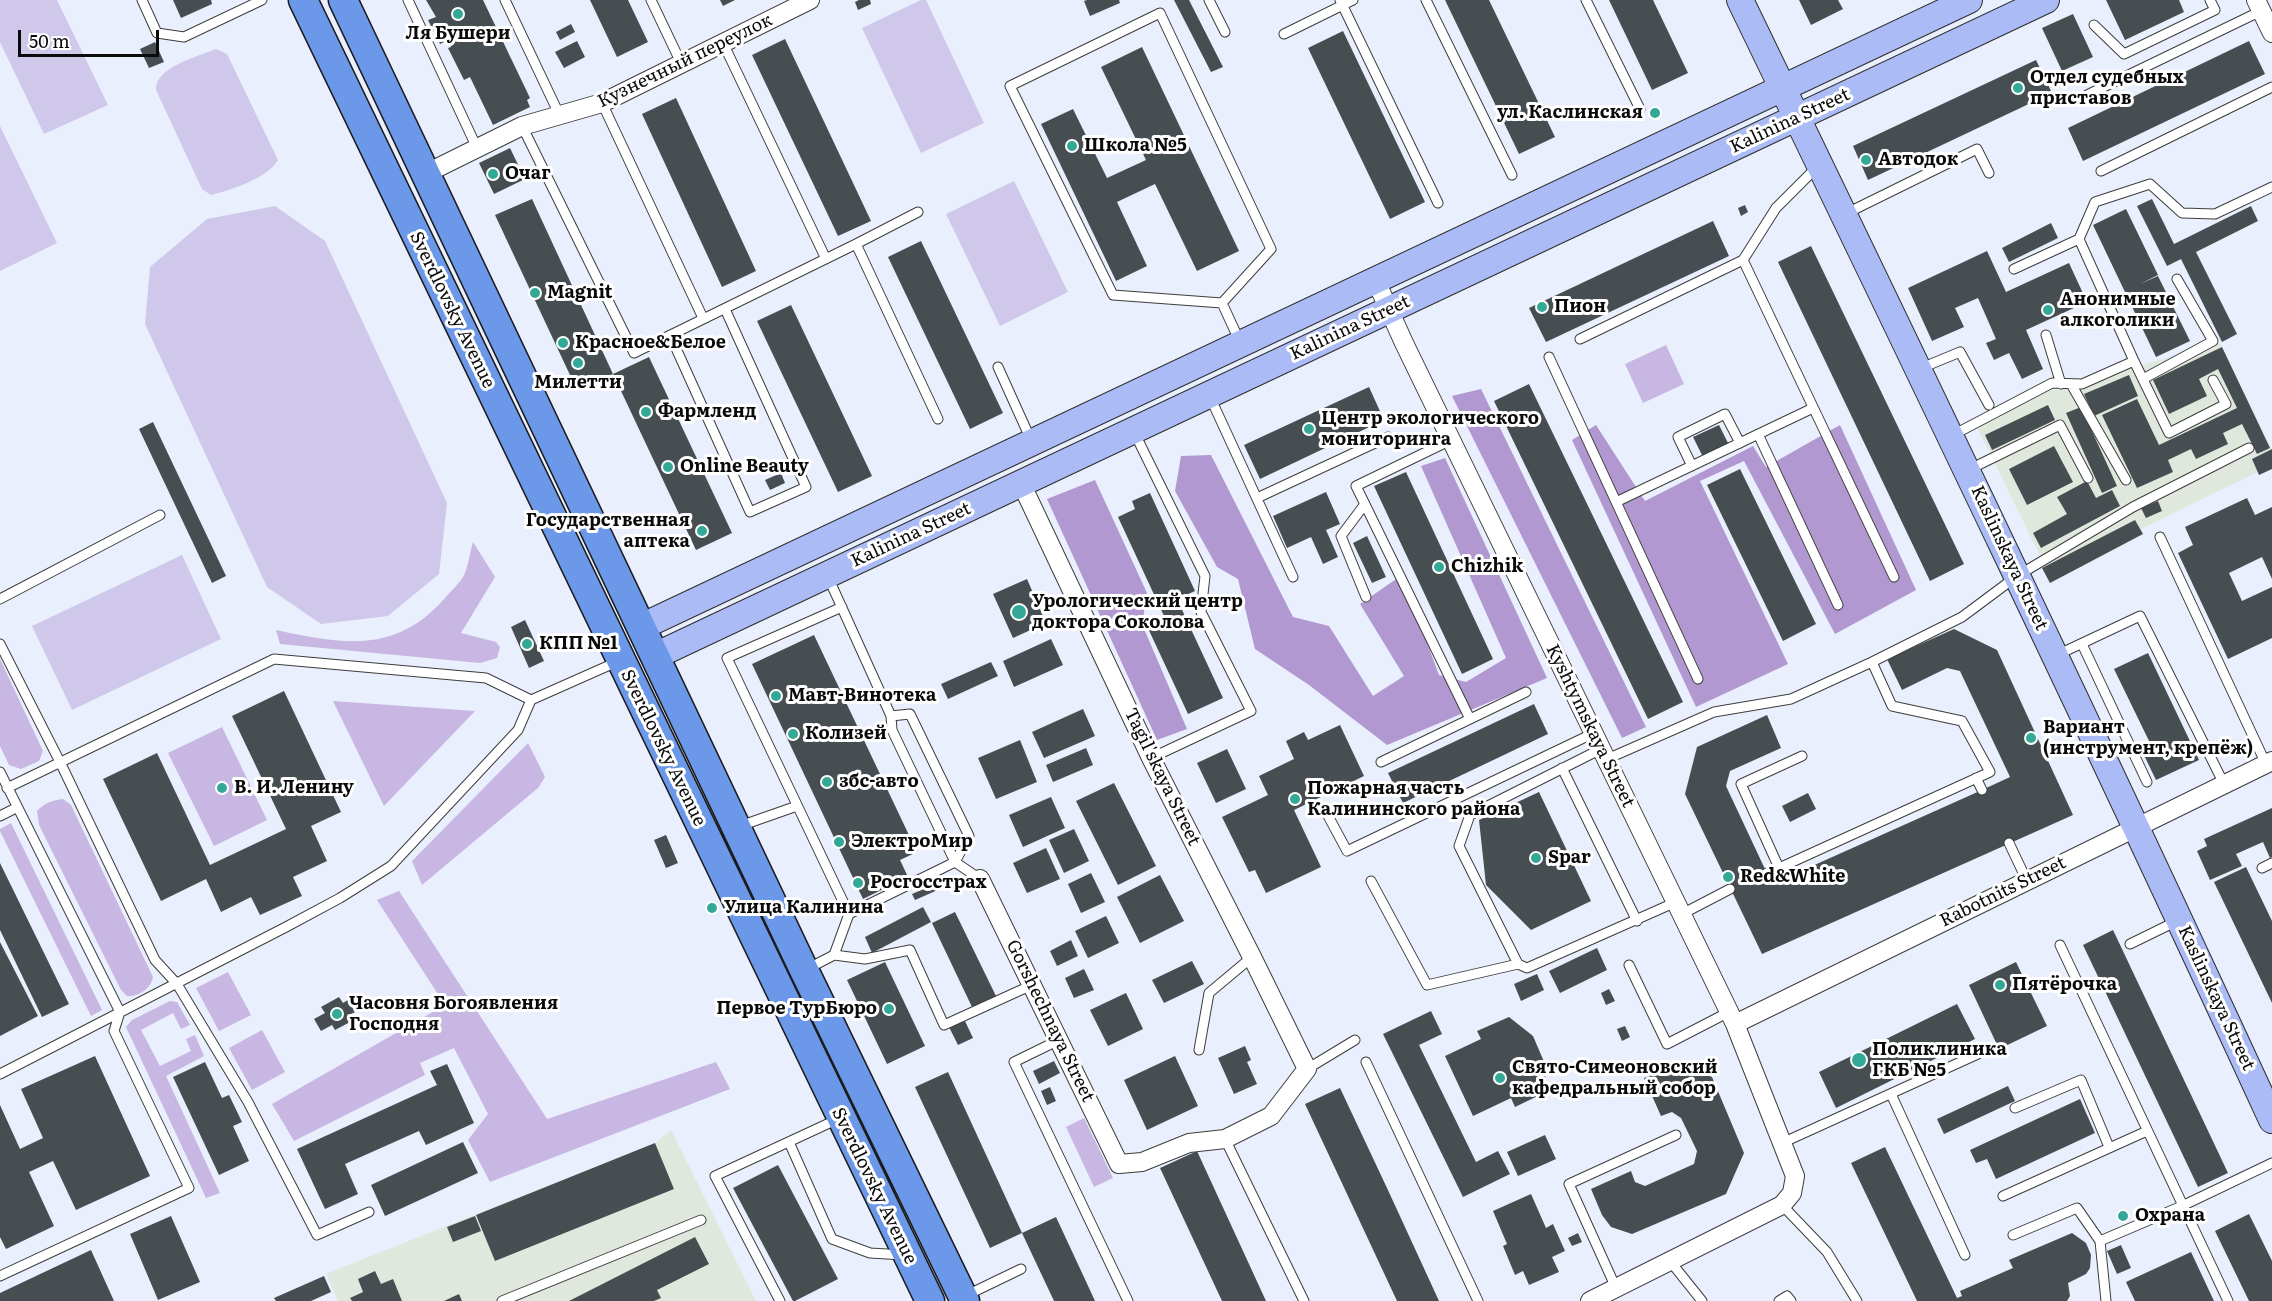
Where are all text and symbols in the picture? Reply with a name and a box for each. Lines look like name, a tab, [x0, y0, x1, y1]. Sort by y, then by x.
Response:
marker: Ля Бушери	[451, 7, 465, 21]
street label: Кузнечный переулок	[594, 9, 776, 113]
scale bar	[21, 18, 162, 56]
place label: Ля Бушери	[406, 23, 510, 45]
text: 50 m	[29, 27, 70, 54]
place label: Отдел судебных приставов	[2030, 67, 2184, 110]
marker: Отдел судебных приставов	[2011, 81, 2025, 95]
street label: Kalinina Street	[1727, 84, 1853, 158]
place label: ул. Каслинская	[1497, 102, 1643, 124]
marker: ул. Каслинская	[1648, 106, 1662, 120]
place label: Школа №5	[1084, 135, 1187, 157]
marker: Школа №5	[1065, 139, 1079, 153]
place label: Автодок	[1878, 149, 1958, 171]
marker: Автодок	[1859, 153, 1873, 167]
place label: Очаг	[505, 163, 551, 185]
marker: Очаг	[486, 167, 500, 181]
street label: Sverdlovsky Avenue	[405, 228, 499, 392]
place label: Magnit	[547, 282, 612, 304]
marker: Magnit	[528, 286, 542, 300]
place label: Анонимные алкоголики	[2060, 289, 2176, 332]
street label: Kalinina Street	[1287, 291, 1413, 365]
place label: Пион	[1554, 296, 1606, 318]
marker: Пион	[1535, 300, 1549, 314]
marker: Анонимные алкоголики	[2041, 303, 2055, 317]
place label: Красное&Белое	[575, 332, 726, 354]
marker: Красное&Белое	[556, 336, 570, 350]
marker: Милетти	[571, 356, 585, 370]
place label: Милетти	[534, 372, 622, 394]
place label: Фармленд	[658, 401, 756, 423]
marker: Фармленд	[639, 405, 653, 419]
place label: Центр экологического мониторинга	[1321, 408, 1539, 450]
marker: Центр экологического мониторинга	[1302, 422, 1316, 436]
place label: Online Beauty	[680, 456, 809, 478]
marker: Online Beauty	[661, 460, 675, 474]
street label: Kaslinskaya Street	[1966, 482, 2052, 634]
street label: Kalinina Street	[848, 498, 974, 572]
place label: Государственная аптека	[526, 510, 690, 552]
marker: Государственная аптека	[695, 524, 709, 538]
place label: Chizhik	[1451, 556, 1523, 578]
marker: Chizhik	[1432, 560, 1446, 574]
place label: Урологический центр доктора Соколова	[1032, 591, 1243, 634]
marker: Урологический центр доктора Соколова	[1010, 603, 1028, 621]
place label: КПП №1	[539, 633, 618, 655]
marker: КПП №1	[520, 637, 534, 651]
street label: Kyshtymskaya Street	[1541, 641, 1639, 811]
street label: Sverdlovsky Avenue	[616, 666, 710, 830]
place label: Мавт-Винотека	[788, 685, 936, 707]
marker: Мавт-Винотека	[769, 689, 783, 703]
street label: Tagil'skaya Street	[1119, 705, 1205, 849]
place label: Вариант (инструмент, крепёж)	[2043, 717, 2253, 760]
place label: Колизей	[805, 723, 887, 745]
marker: Колизей	[786, 727, 800, 741]
marker: Вариант (инструмент, крепёж)	[2024, 731, 2038, 745]
place label: збс-авто	[839, 771, 919, 793]
marker: збс-авто	[820, 775, 834, 789]
place label: В. И. Ленину	[234, 777, 354, 799]
place label: Пожарная часть Калининского района	[1307, 778, 1520, 820]
marker: В. И. Ленину	[215, 781, 229, 795]
marker: Пожарная часть Калининского района	[1288, 792, 1302, 806]
place label: ЭлектроМир	[851, 831, 973, 853]
marker: ЭлектроМир	[832, 835, 846, 849]
place label: Spar	[1548, 847, 1591, 869]
marker: Spar	[1529, 851, 1543, 865]
street label: Rabotnits Street	[1936, 852, 2070, 932]
place label: Red&White	[1740, 866, 1845, 888]
marker: Red&White	[1721, 870, 1735, 884]
place label: Росгосстрах	[870, 872, 987, 894]
marker: Росгосстрах	[851, 876, 865, 890]
place label: Улица Калинина	[724, 897, 884, 919]
marker: Улица Калинина	[705, 901, 719, 915]
street label: Kaslinskaya Street	[2173, 922, 2259, 1074]
street label: Gorshechnaya Street	[1001, 936, 1099, 1106]
place label: Пятёрочка	[2012, 974, 2117, 996]
marker: Пятёрочка	[1993, 978, 2007, 992]
place label: Часовня Богоявления Господня	[349, 993, 558, 1036]
place label: Первое ТурБюро	[716, 998, 877, 1020]
marker: Первое ТурБюро	[882, 1002, 896, 1016]
marker: Часовня Богоявления Господня	[330, 1007, 344, 1021]
place label: Поликлиника ГКБ №5	[1872, 1039, 2007, 1082]
marker: Поликлиника ГКБ №5	[1850, 1051, 1868, 1069]
place label: Свято-Симеоновский кафедральный собор	[1512, 1057, 1718, 1100]
marker: Свято-Симеоновский кафедральный собор	[1493, 1071, 1507, 1085]
street label: Sverdlovsky Avenue	[827, 1104, 921, 1268]
place label: Охрана	[2135, 1205, 2205, 1227]
marker: Охрана	[2116, 1209, 2130, 1223]

